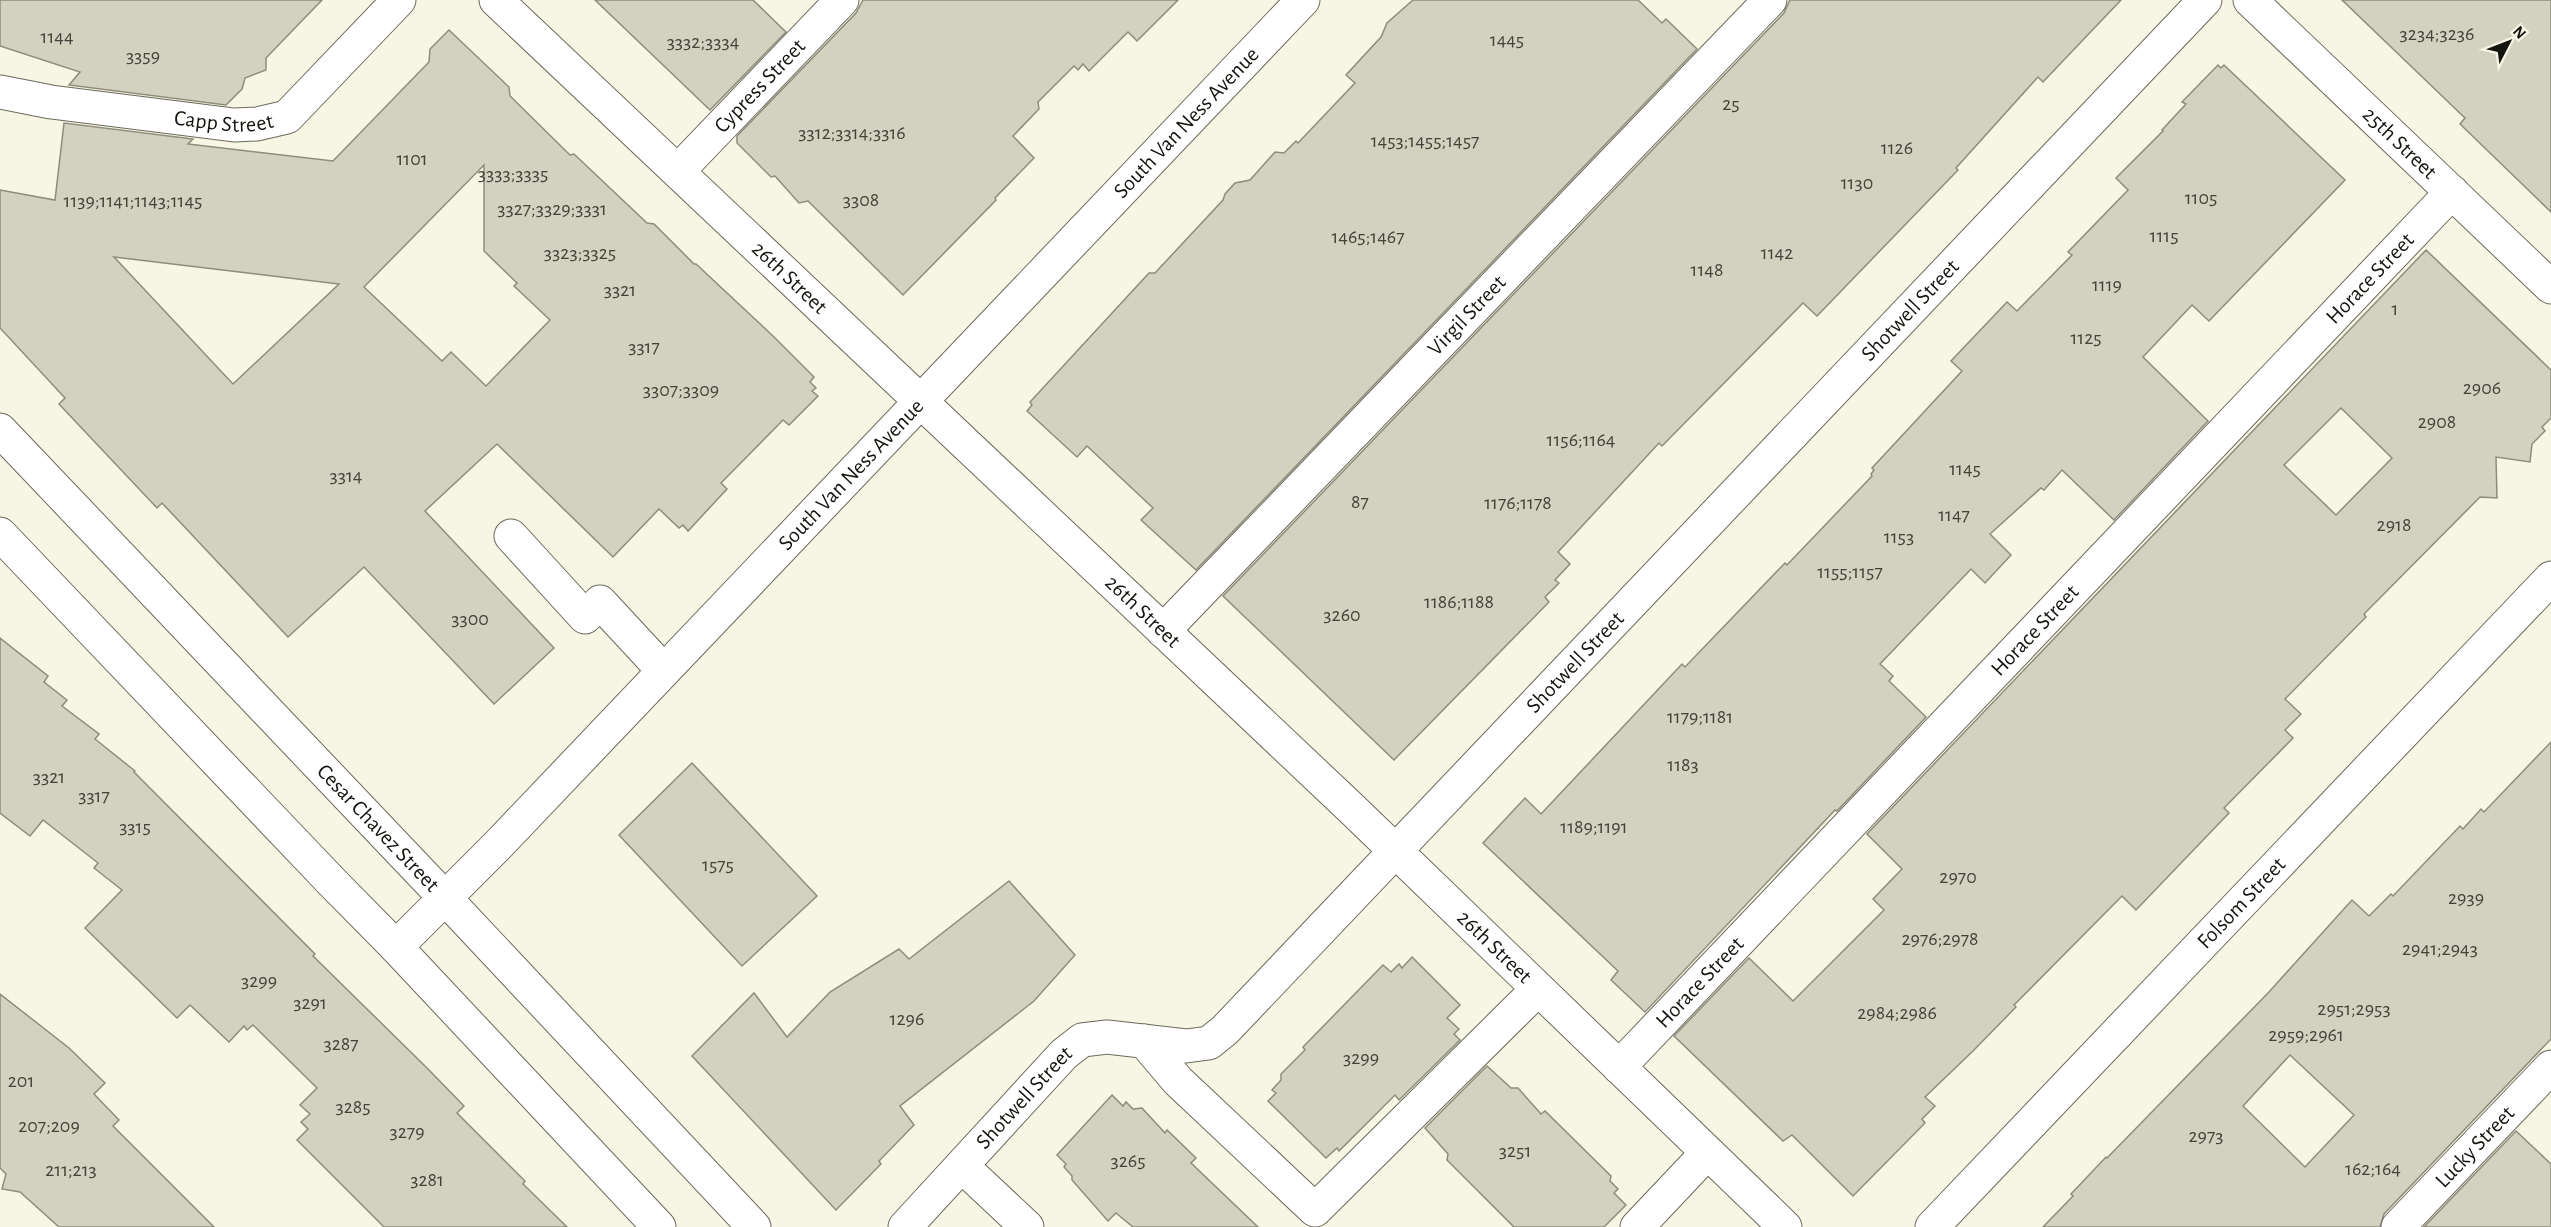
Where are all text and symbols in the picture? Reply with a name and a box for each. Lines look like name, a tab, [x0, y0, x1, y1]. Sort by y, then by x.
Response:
north arrow	[2479, 12, 2539, 72]
text: N	[2510, 23, 2529, 42]
house number: 3234;3236	[2400, 24, 2474, 44]
house number: 1144	[41, 27, 74, 47]
house number: 1445	[1490, 30, 1524, 50]
house number: 3332;3334	[667, 32, 739, 52]
street label: Cypress Street	[710, 35, 809, 137]
street label: South Van Ness Avenue	[1110, 43, 1263, 202]
house number: 3359	[126, 46, 160, 66]
house number: 25	[1722, 94, 1740, 114]
street label: 25th Street	[2358, 103, 2441, 183]
street label: Capp Street	[173, 107, 275, 136]
house number: 3312;3314;3316	[798, 123, 906, 143]
house number: 1453;1455;1457	[1371, 131, 1479, 151]
house number: 1126	[1881, 138, 1913, 158]
house number: 1101	[396, 149, 428, 169]
house number: 3333;3335	[478, 164, 548, 184]
house number: 1130	[1841, 173, 1873, 193]
house number: 1105	[2185, 188, 2217, 208]
house number: 3308	[843, 190, 879, 210]
house number: 1139;1141;1143;1145	[64, 191, 202, 211]
house number: 3327;3329;3331	[497, 199, 607, 219]
house number: 1115	[2150, 226, 2179, 246]
house number: 1465;1467	[1331, 227, 1405, 247]
street label: Horace Street	[2322, 229, 2418, 328]
street label: 26th Street	[748, 237, 831, 318]
house number: 3323;3325	[544, 243, 616, 263]
house number: 1142	[1761, 243, 1793, 263]
street label: Shotwell Street	[1857, 255, 1963, 365]
house number: 1148	[1691, 260, 1723, 280]
street label: Virgil Street	[1423, 271, 1510, 360]
house number: 1119	[2092, 275, 2122, 295]
house number: 3321	[604, 280, 636, 300]
house number: 1	[2392, 299, 2398, 319]
house number: 1125	[2070, 328, 2102, 348]
house number: 3317	[628, 337, 660, 357]
house number: 2906	[2463, 378, 2501, 398]
house number: 3307;3309	[643, 380, 719, 400]
street label: South Van Ness Avenue	[774, 395, 928, 554]
house number: 2908	[2418, 412, 2456, 432]
house number: 1156;1164	[1547, 430, 1615, 450]
house number: 1145	[1949, 459, 1981, 479]
house number: 3314	[330, 466, 362, 486]
house number: 87	[1351, 492, 1369, 512]
house number: 1176;1178	[1484, 493, 1552, 513]
house number: 1147	[1938, 505, 1970, 525]
house number: 2918	[2377, 515, 2411, 535]
house number: 1153	[1884, 527, 1914, 547]
house number: 1155;1157	[1817, 562, 1883, 582]
street label: 26th Street	[1101, 571, 1185, 652]
street label: Horace Street	[1987, 581, 2083, 680]
house number: 1186;1188	[1424, 592, 1494, 612]
house number: 3260	[1323, 605, 1361, 625]
street label: Shotwell Street	[1522, 607, 1628, 717]
house number: 3300	[451, 609, 489, 629]
house number: 1179;1181	[1667, 707, 1733, 727]
house number: 1183	[1667, 755, 1699, 775]
street label: Cesar Chavez Street	[313, 760, 444, 896]
house number: 3321	[33, 767, 65, 787]
house number: 3317	[78, 786, 110, 806]
house number: 3315	[119, 817, 151, 837]
house number: 1189;1191	[1560, 817, 1628, 837]
street label: Folsom Street	[2193, 853, 2289, 953]
house number: 1575	[702, 855, 734, 875]
house number: 2970	[1939, 867, 1977, 887]
house number: 2939	[2448, 888, 2484, 908]
street label: 26th Street	[1453, 906, 1536, 987]
house number: 2976;2978	[1901, 929, 1979, 949]
street label: Horace Street	[1652, 933, 1748, 1032]
house number: 2941;2943	[2402, 939, 2478, 959]
house number: 3299	[241, 971, 277, 991]
house number: 3291	[293, 993, 327, 1013]
house number: 2951;2953	[2317, 999, 2391, 1019]
house number: 2984;2986	[1857, 1003, 1937, 1023]
house number: 1296	[890, 1009, 924, 1029]
house number: 2959;2961	[2268, 1025, 2344, 1045]
house number: 3287	[323, 1034, 359, 1054]
street label: Shotwell Street	[972, 1041, 1076, 1153]
house number: 3299	[1343, 1048, 1379, 1068]
house number: 201	[8, 1071, 34, 1091]
house number: 3285	[335, 1097, 371, 1117]
street label: Lucky Street	[2431, 1102, 2519, 1192]
house number: 207;209	[18, 1116, 80, 1136]
house number: 3279	[389, 1122, 425, 1142]
house number: 2973	[2188, 1126, 2224, 1146]
house number: 3251	[1499, 1141, 1531, 1161]
house number: 3265	[1110, 1151, 1146, 1171]
house number: 162;164	[2345, 1159, 2401, 1179]
house number: 211;213	[45, 1160, 97, 1180]
house number: 3281	[410, 1170, 444, 1190]

